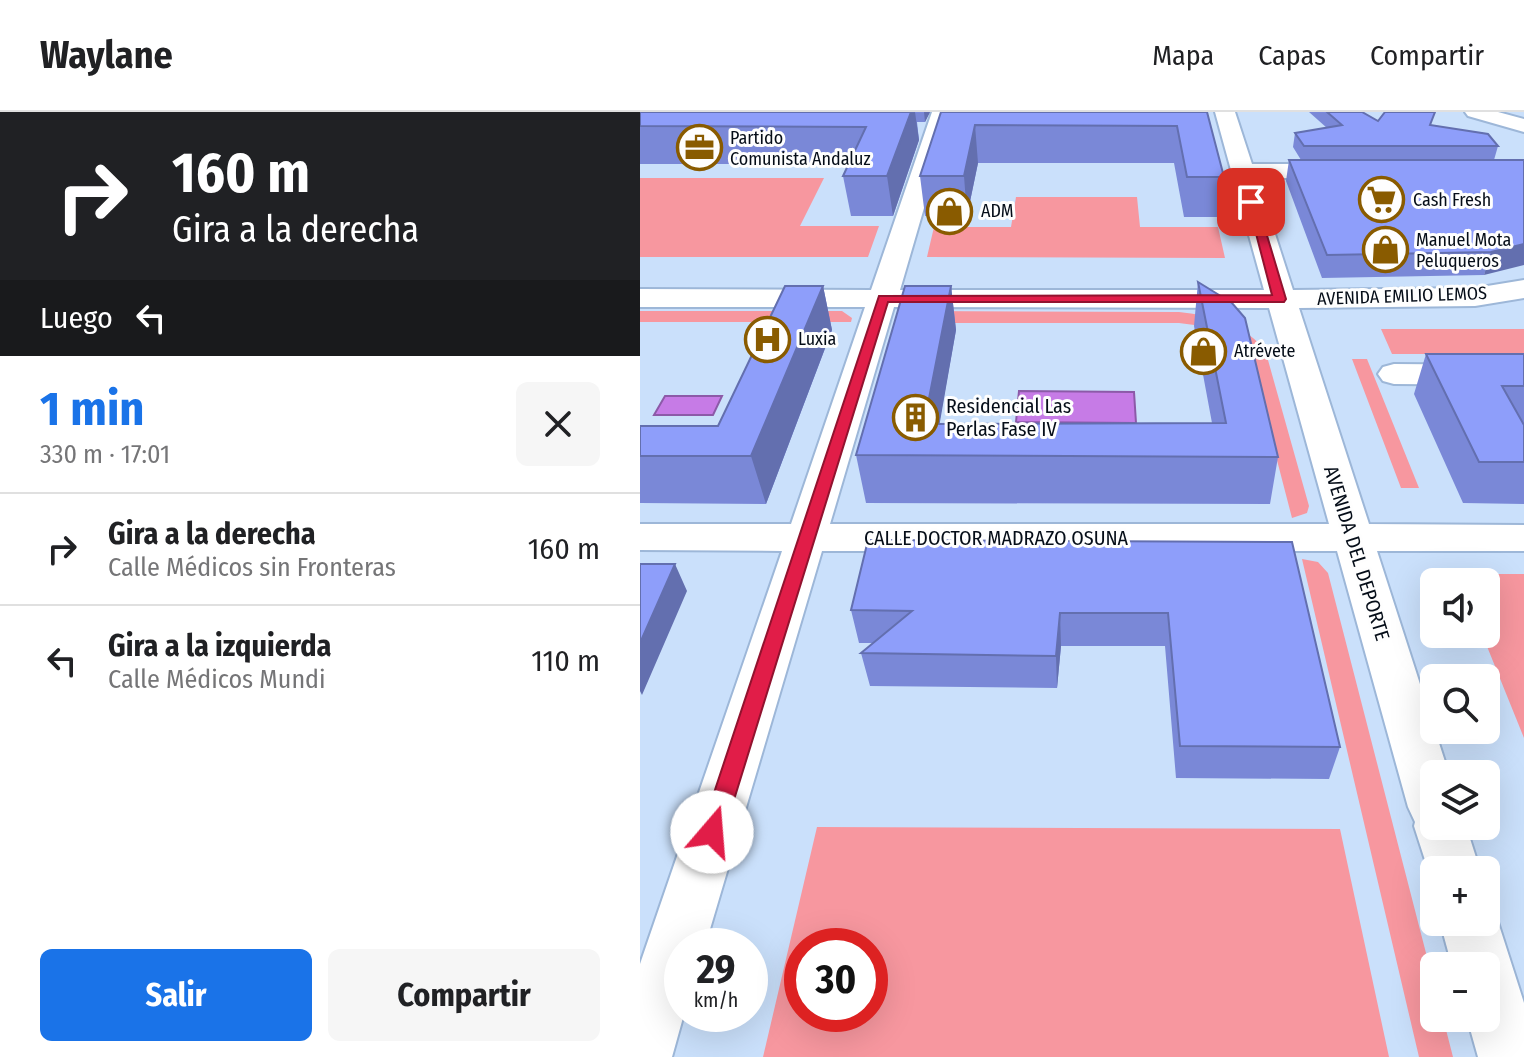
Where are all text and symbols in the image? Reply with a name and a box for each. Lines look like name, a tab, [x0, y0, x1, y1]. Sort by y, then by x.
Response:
text: Waylane	[40, 32, 173, 78]
text: Mapa	[1152, 39, 1214, 72]
text: Capas	[1258, 39, 1326, 72]
text: Compartir	[1370, 39, 1484, 72]
office icon: Partido Comunista Andaluz	[675, 124, 723, 172]
place label: Partido Comunista Andaluz	[730, 127, 871, 170]
text: 160 m	[172, 140, 310, 207]
icon: right	[40, 144, 144, 248]
pin	[1217, 168, 1285, 236]
supermarket icon: Cash Fresh	[1358, 176, 1406, 224]
icon: arrive	[1229, 180, 1273, 224]
shop icon: ADM	[926, 187, 974, 235]
place label: Cash Fresh	[1413, 189, 1491, 211]
place label: ADM	[981, 200, 1014, 222]
text: Gira a la derecha	[172, 208, 419, 252]
shop icon: Manuel Mota Peluqueros	[1361, 226, 1409, 274]
place label: Manuel Mota Peluqueros	[1416, 229, 1511, 272]
street label: AVENIDA EMILIO LEMOS	[1317, 282, 1487, 310]
icon: left	[129, 296, 173, 340]
text: Luego	[40, 300, 113, 336]
hospital icon: Luxia	[743, 315, 791, 363]
shop icon: Atrévete	[1179, 327, 1227, 375]
place label: Luxia	[798, 328, 837, 350]
place label: Atrévete	[1234, 340, 1295, 362]
text: 1 min	[40, 380, 145, 438]
button: close	[516, 382, 600, 466]
building icon: Residencial Las Perlas Fase IV	[891, 393, 939, 441]
place label: Residencial Las Perlas Fase IV	[946, 394, 1071, 441]
text: 330 m · 17:01	[40, 439, 170, 470]
street label: AVENIDA DEL DEPORTE	[1319, 463, 1395, 643]
text: Gira a la derecha	[108, 516, 316, 552]
street label: CALLE DOCTOR MADRAZO OSUNA	[864, 526, 1129, 550]
icon: right	[40, 527, 84, 571]
text: 160 m	[528, 531, 600, 567]
text: Calle Médicos sin Fronteras	[108, 552, 396, 583]
map controls	[1420, 568, 1500, 1032]
button: sound	[1420, 568, 1500, 648]
text: Gira a la izquierda	[108, 628, 331, 664]
icon: left	[40, 639, 84, 683]
text: 110 m	[531, 643, 600, 679]
text: Calle Médicos Mundi	[108, 664, 326, 695]
button: search	[1420, 664, 1500, 744]
button: layers	[1420, 760, 1500, 840]
position arrow	[670, 790, 754, 874]
button: +	[1420, 856, 1500, 936]
speed limit sign: 30	[784, 928, 888, 1032]
text: 29	[696, 946, 735, 994]
button: Salir	[40, 949, 312, 1041]
button: Compartir	[328, 949, 600, 1041]
button: −	[1420, 952, 1500, 1032]
text: km/h	[694, 988, 738, 1012]

